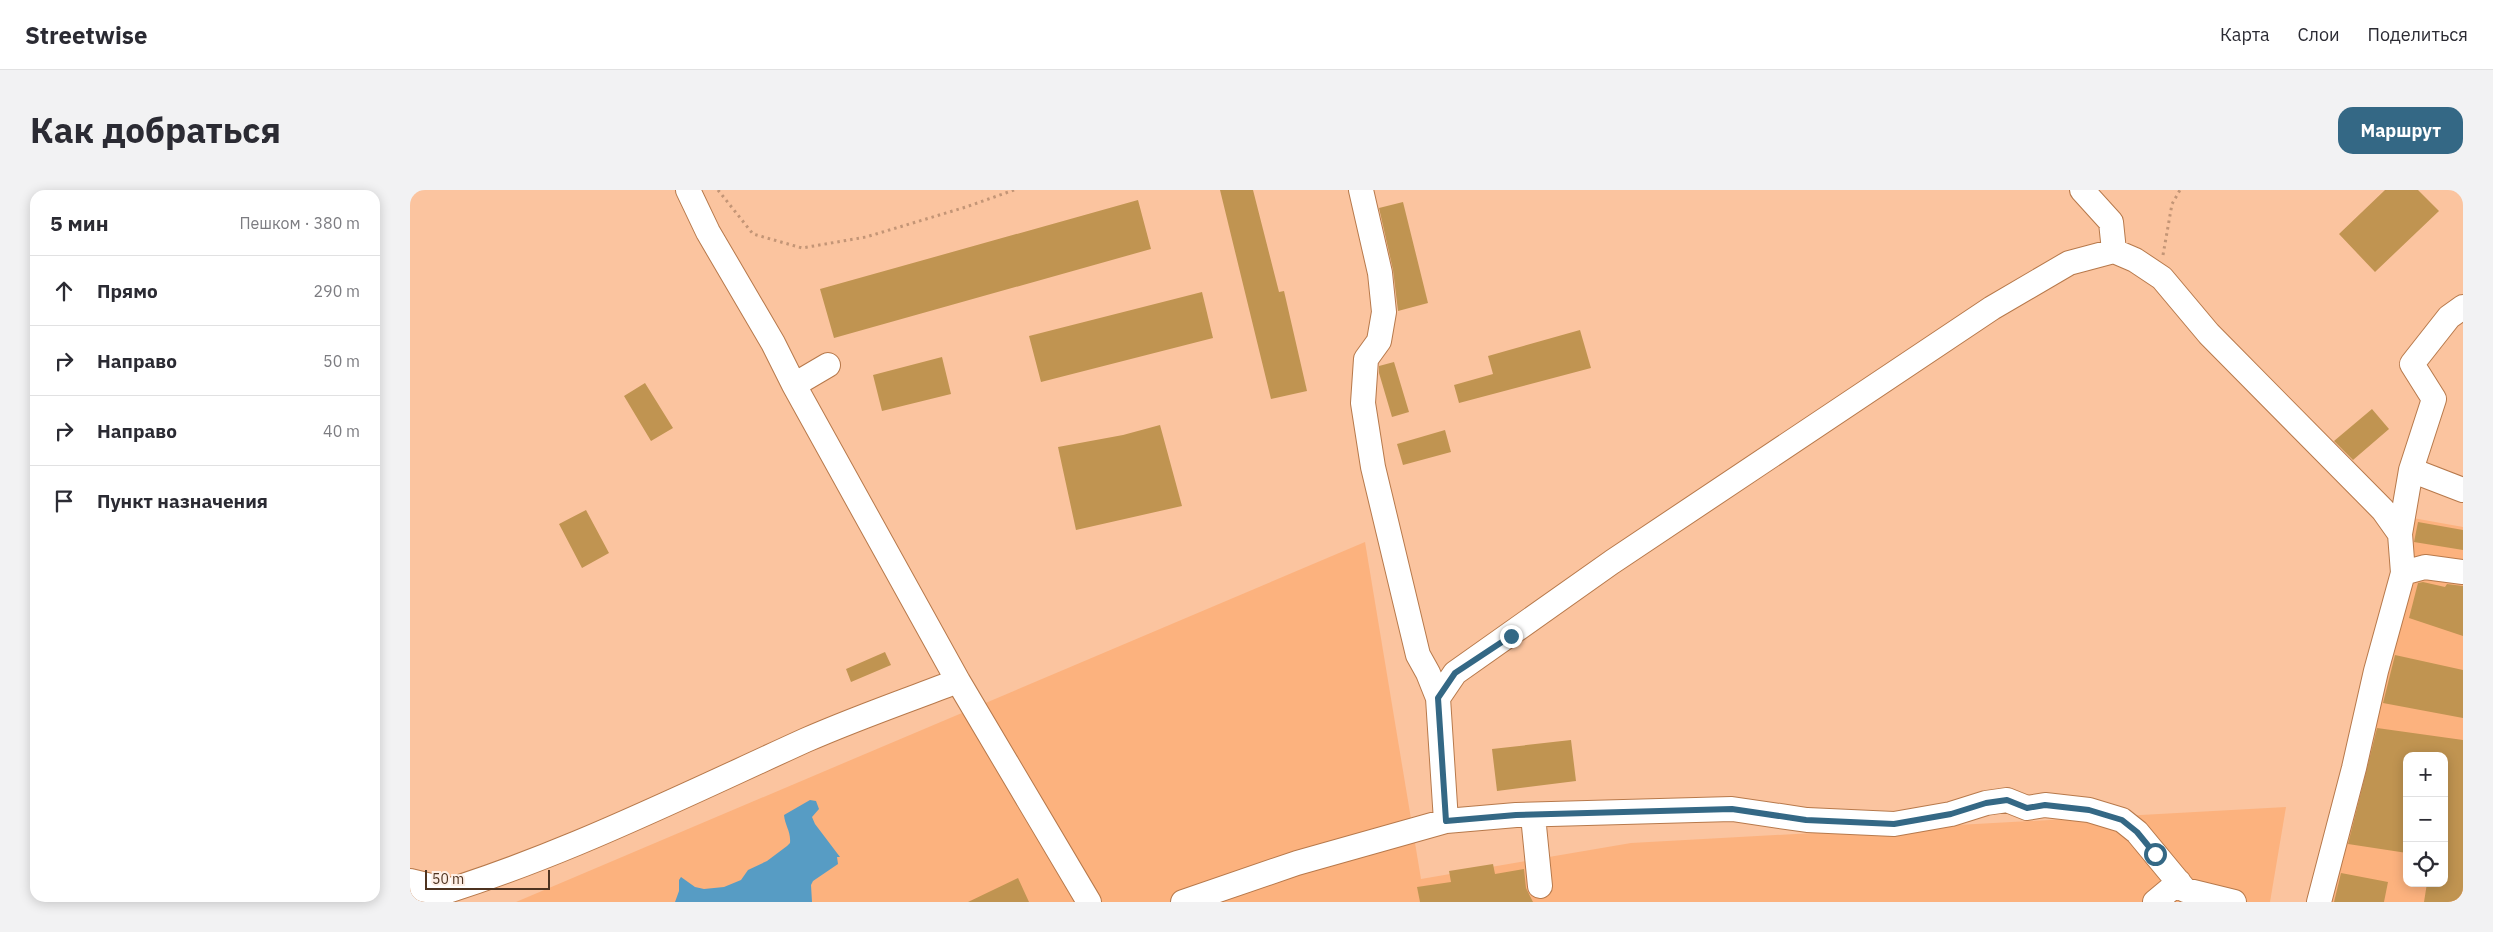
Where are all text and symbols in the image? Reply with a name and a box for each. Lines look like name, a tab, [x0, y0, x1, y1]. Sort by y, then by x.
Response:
text: Streetwise	[25, 19, 147, 51]
text: Карта	[2220, 23, 2270, 46]
text: Слои	[2298, 23, 2340, 46]
text: Поделиться	[2368, 23, 2468, 46]
text: Как добраться	[30, 107, 281, 153]
button: Маршрут	[2338, 107, 2463, 154]
text: 5 мин	[50, 209, 109, 237]
text: Пешком · 380 m	[239, 213, 360, 233]
icon: ahead	[50, 277, 78, 305]
text: Прямо	[97, 279, 158, 303]
text: 290 m	[313, 281, 360, 301]
icon: right	[50, 347, 78, 375]
text: Направо	[97, 349, 177, 373]
text: 50 m	[323, 351, 360, 371]
icon: right	[50, 417, 78, 445]
text: Направо	[97, 419, 177, 443]
text: 40 m	[323, 421, 360, 441]
icon: arrive	[50, 487, 78, 515]
text: Пункт назначения	[97, 489, 268, 513]
route end	[1500, 625, 1523, 648]
map controls	[2403, 752, 2448, 887]
button: +	[2403, 752, 2448, 797]
button: −	[2403, 797, 2448, 842]
button: locate	[2403, 842, 2448, 887]
route start	[2144, 843, 2167, 866]
scale bar	[425, 867, 550, 890]
text: 50 m	[432, 870, 464, 888]

